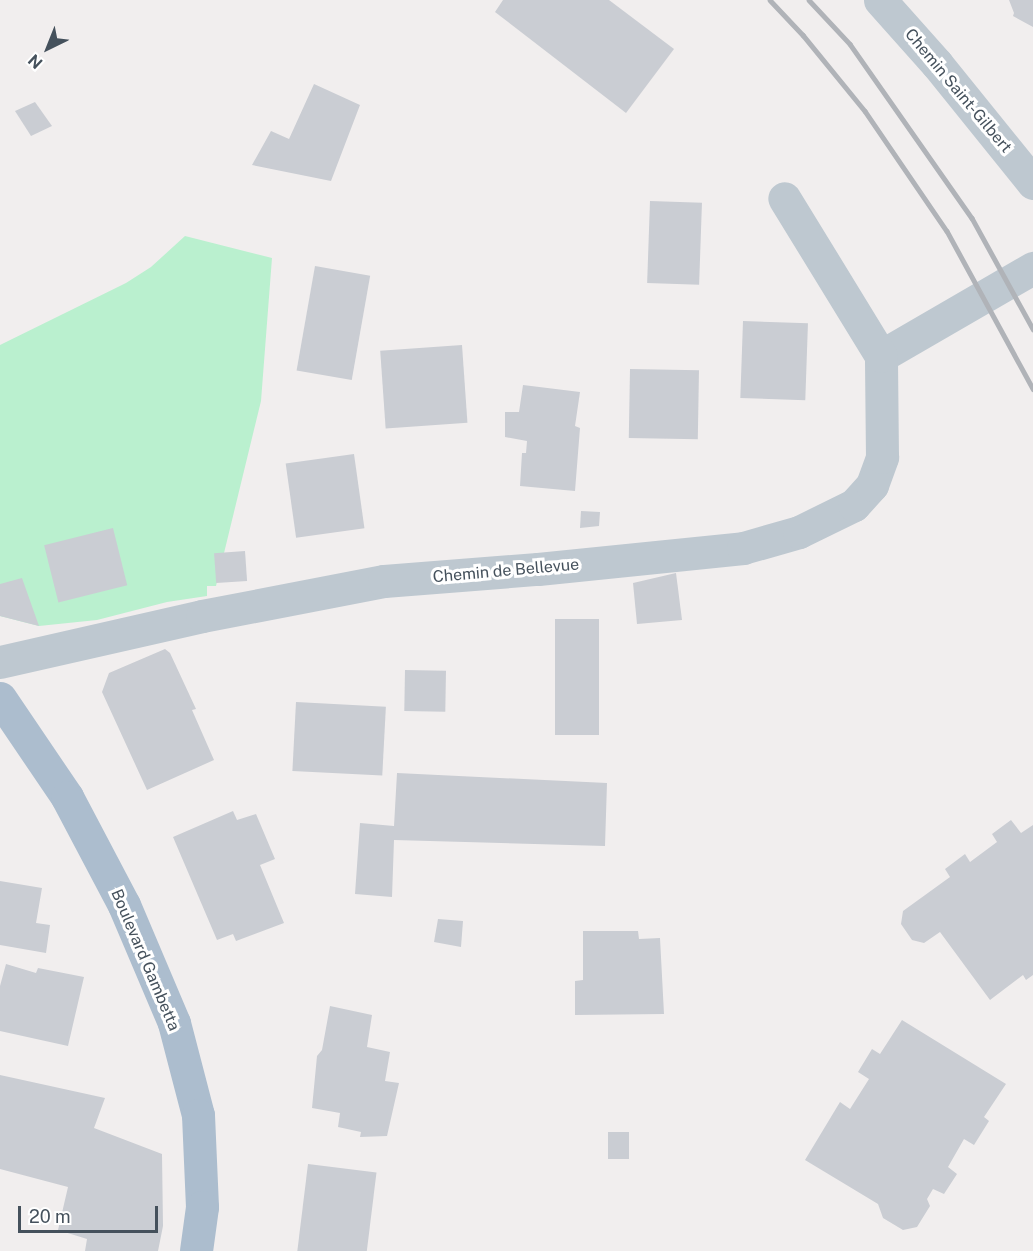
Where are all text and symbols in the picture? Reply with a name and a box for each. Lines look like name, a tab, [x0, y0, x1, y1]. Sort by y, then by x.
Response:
north arrow	[18, 18, 78, 78]
street label: Chemin Saint-Gilbert	[900, 25, 1016, 157]
text: N	[24, 50, 46, 73]
street label: Chemin de Bellevue	[432, 555, 580, 587]
street label: Boulevard Gambetta	[106, 886, 184, 1034]
scale bar	[21, 1194, 160, 1232]
text: 20 m	[29, 1206, 71, 1227]

